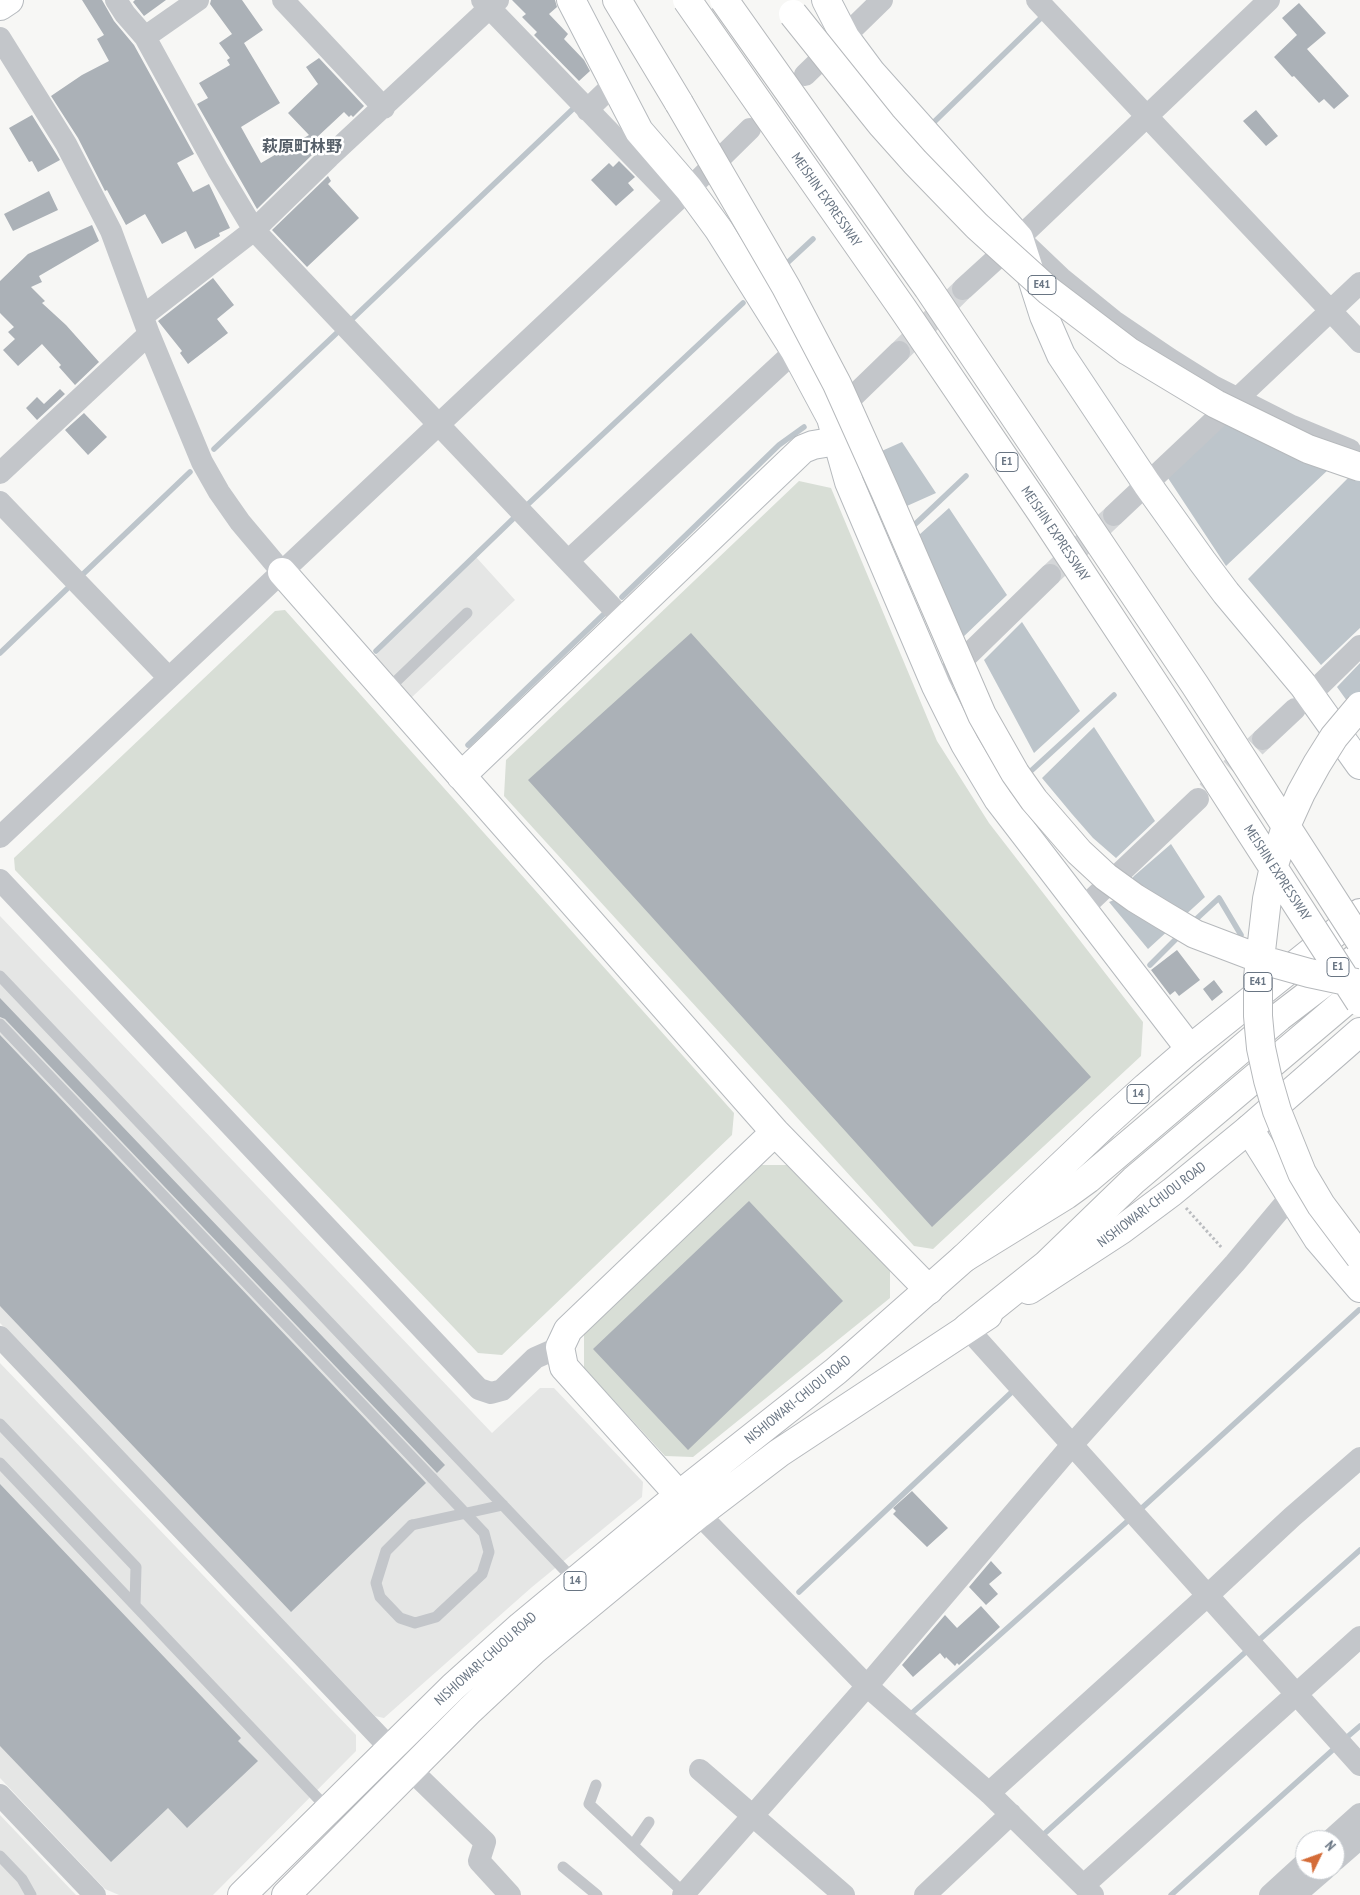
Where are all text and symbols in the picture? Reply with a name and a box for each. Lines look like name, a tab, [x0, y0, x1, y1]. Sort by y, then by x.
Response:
district label: 萩原町林野	[262, 137, 342, 157]
street label: MEISHIN EXPRESSWAY	[787, 150, 865, 250]
road number: E41	[1028, 276, 1056, 294]
road number: E1	[996, 452, 1018, 472]
street label: MEISHIN EXPRESSWAY	[1017, 483, 1093, 585]
street label: MEISHIN EXPRESSWAY	[1240, 822, 1314, 924]
road number: E1	[1327, 958, 1349, 976]
road number: E41	[1244, 972, 1272, 992]
road number: 14	[1127, 1084, 1149, 1104]
street label: NISHIOWARI-CHUOU ROAD	[1094, 1159, 1210, 1251]
street label: NISHIOWARI-CHUOU ROAD	[742, 1352, 854, 1448]
road number: 14	[564, 1572, 586, 1590]
street label: NISHIOWARI-CHUOU ROAD	[431, 1609, 541, 1709]
north arrow	[1295, 1830, 1345, 1880]
text: N	[1321, 1837, 1340, 1854]

